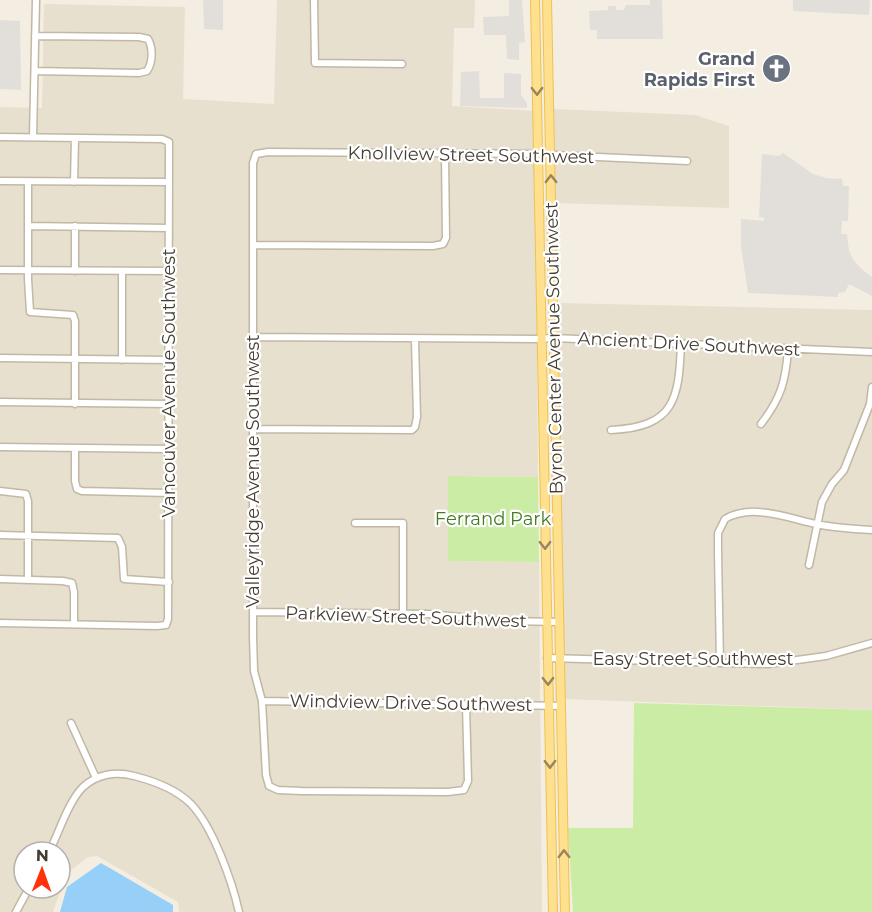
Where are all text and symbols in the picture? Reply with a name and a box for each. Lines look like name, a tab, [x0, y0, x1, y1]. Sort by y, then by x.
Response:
place label: Grand Rapids First	[644, 48, 755, 91]
church icon: Grand Rapids First	[760, 53, 792, 85]
one-way arrow	[531, 86, 543, 95]
street label: Knollview Street Southwest	[347, 142, 595, 168]
one-way arrow	[545, 174, 557, 183]
street label: Byron Center Avenue Southwest	[540, 202, 568, 494]
street label: Vancouver Avenue Southwest	[158, 249, 180, 517]
street label: Ancient Drive Southwest	[577, 327, 801, 361]
street label: Valleyridge Avenue Southwest	[242, 334, 264, 608]
park label: Ferrand Park	[435, 508, 551, 530]
one-way arrow	[539, 540, 551, 549]
street label: Parkview Street Southwest	[285, 602, 527, 632]
street label: Easy Street Southwest	[592, 648, 794, 670]
one-way arrow	[542, 677, 554, 686]
street label: Windview Drive Southwest	[289, 690, 533, 716]
one-way arrow	[544, 759, 556, 768]
north arrow	[12, 840, 72, 900]
text: N	[36, 846, 49, 865]
one-way arrow	[558, 849, 570, 858]

